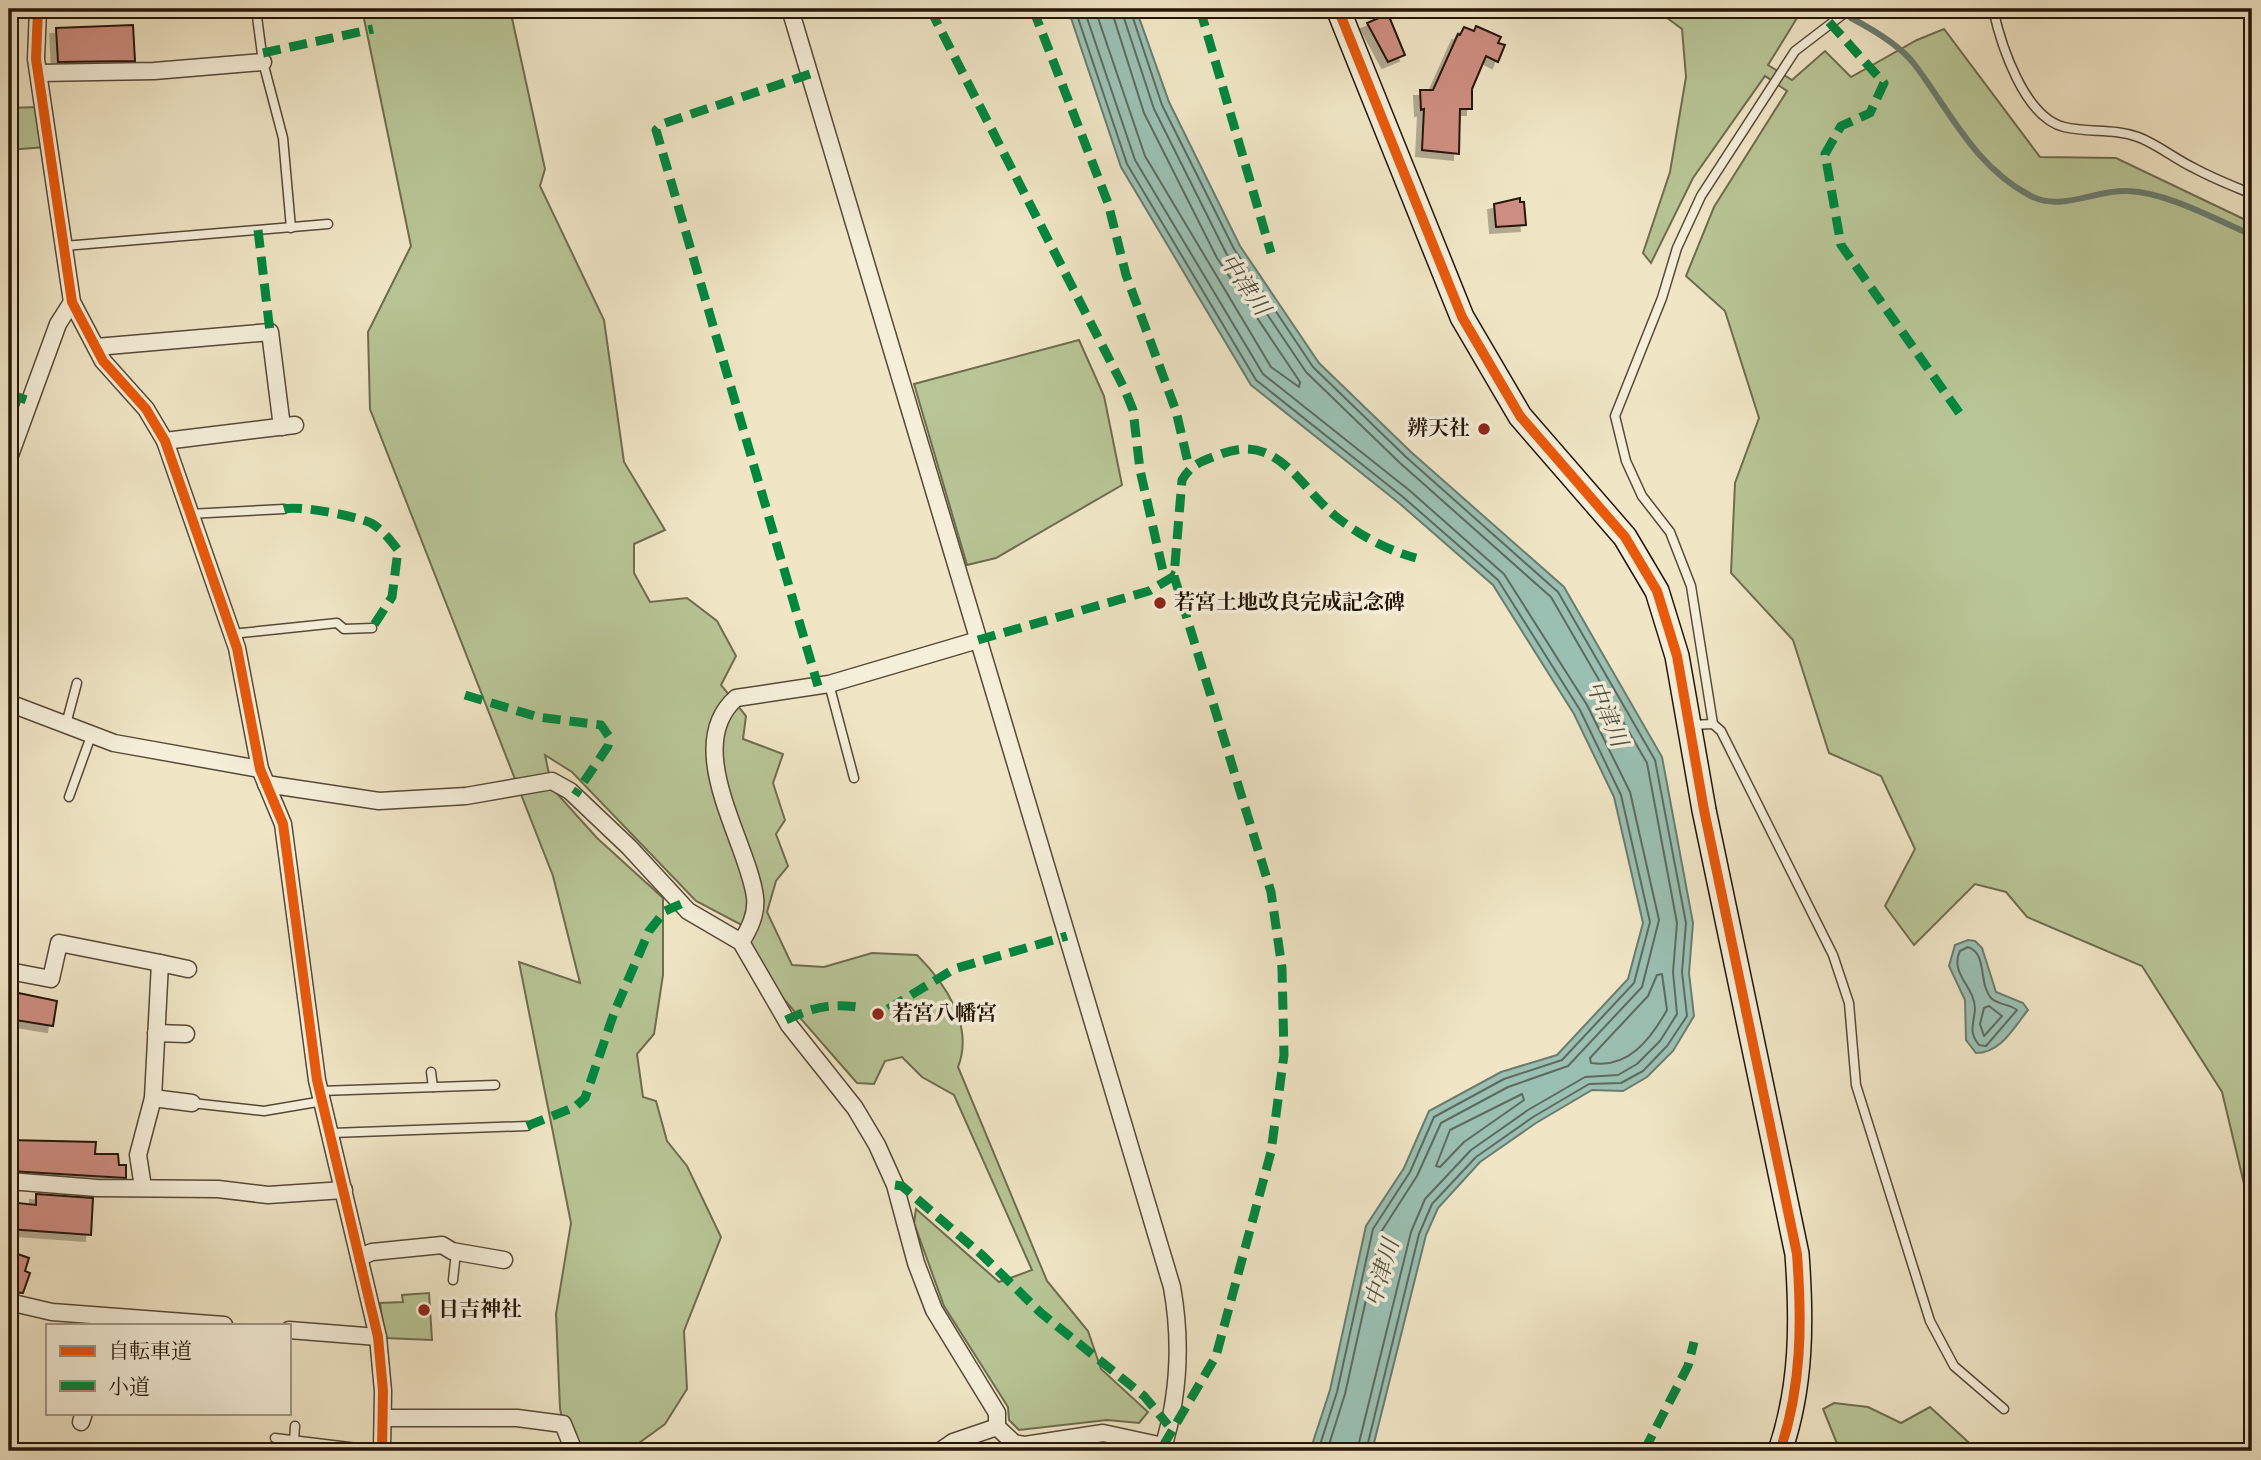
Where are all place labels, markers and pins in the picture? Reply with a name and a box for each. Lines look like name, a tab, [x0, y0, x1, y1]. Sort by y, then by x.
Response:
place label: 辨天社	[1407, 417, 1470, 440]
marker: 辨天社	[1476, 421, 1492, 437]
place label: 若宮土地改良完成記念碑	[1174, 590, 1405, 614]
marker: 若宮土地改良完成記念碑	[1152, 595, 1168, 611]
place label: 若宮八幡宮	[892, 1002, 997, 1025]
marker: 若宮八幡宮	[870, 1006, 886, 1022]
place label: 日吉神社	[438, 1298, 522, 1321]
marker: 日吉神社	[416, 1302, 432, 1318]

